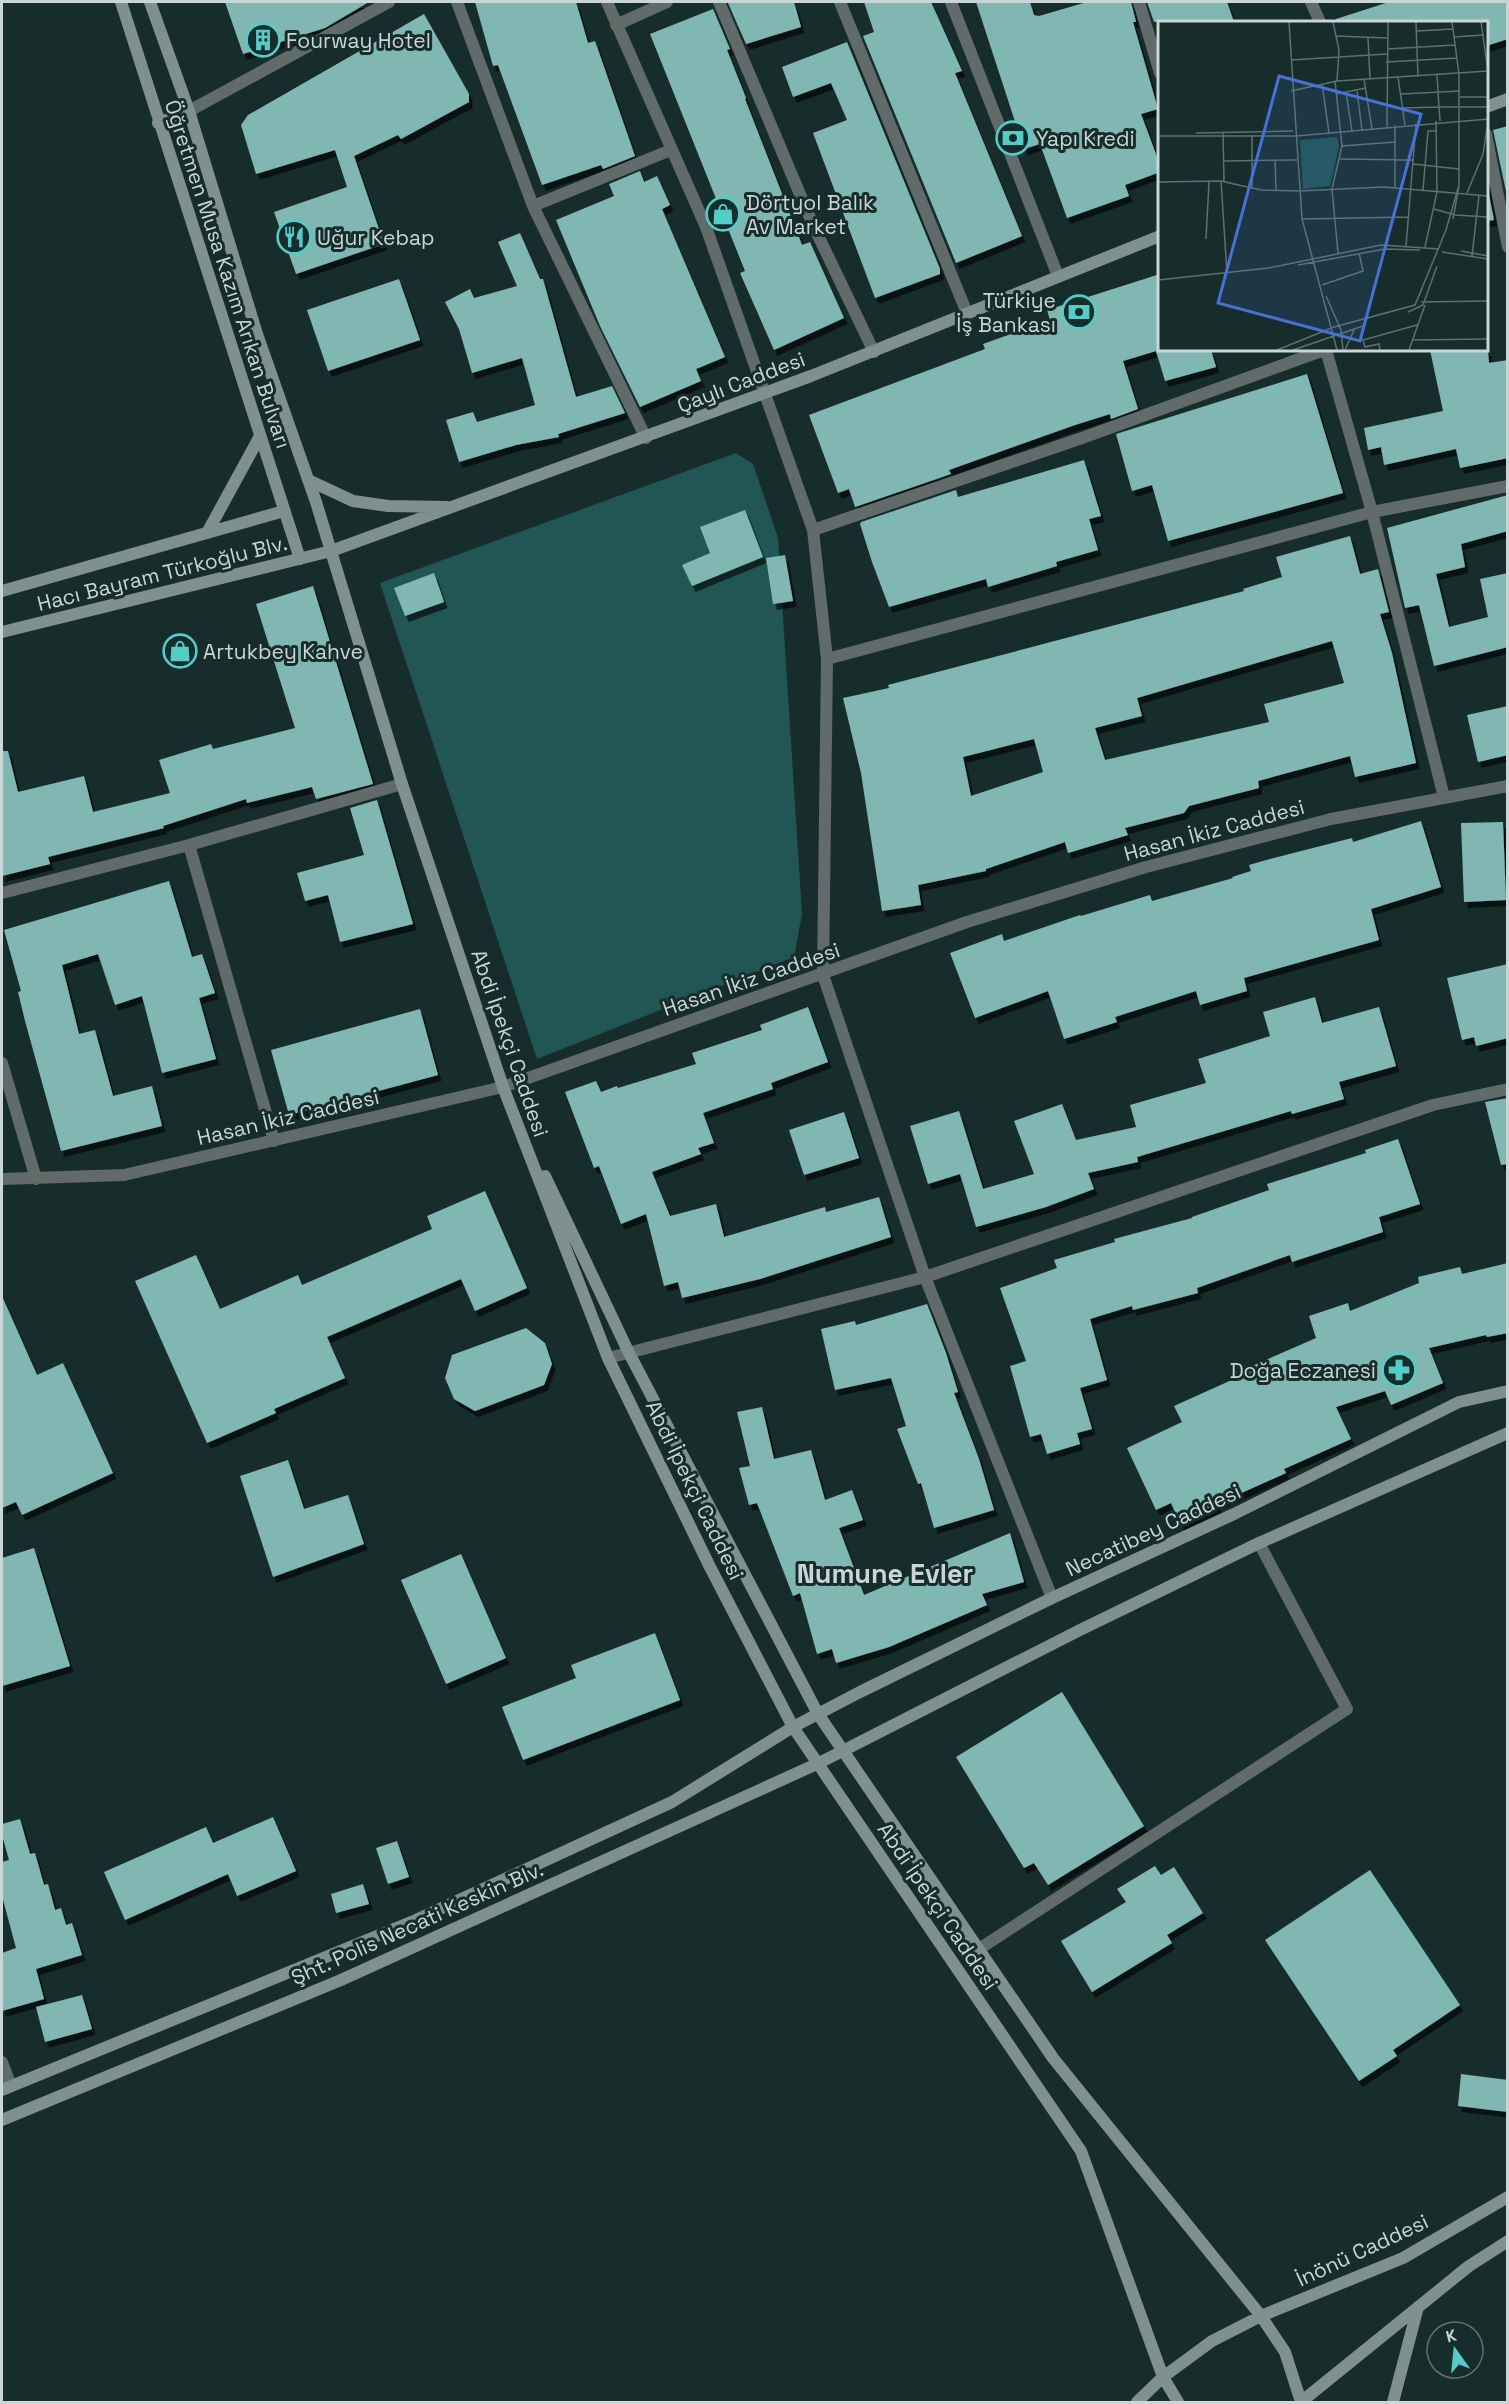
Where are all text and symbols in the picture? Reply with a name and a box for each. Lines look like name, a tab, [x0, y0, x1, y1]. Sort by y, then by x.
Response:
inset map	[1158, 21, 1488, 351]
building icon: Fourway Hotel	[245, 22, 281, 58]
place label: Fourway Hotel	[286, 27, 431, 54]
street label: Öğretmen Musa Kazım Arıkan Bulvarı	[159, 96, 297, 452]
bank icon: Yapı Kredi	[995, 120, 1031, 156]
place label: Yapı Kredi	[1036, 125, 1135, 152]
place label: Dörtyol Balık Av Market	[746, 189, 874, 240]
shop icon: Dörtyol Balık Av Market	[705, 196, 741, 232]
restaurant icon: Uğur Kebap	[276, 219, 312, 255]
place label: Uğur Kebap	[317, 224, 435, 251]
place label: Türkiye İş Bankası	[956, 287, 1056, 338]
bank icon: Türkiye İş Bankası	[1061, 294, 1097, 330]
street label: Çaylı Caddesi	[673, 345, 809, 419]
street label: Hacı Bayram Türkoğlu Blv.	[34, 529, 290, 617]
shop icon: Artukbey Kahve	[162, 633, 198, 669]
place label: Artukbey Kahve	[203, 638, 363, 665]
street label: Hasan İkiz Caddesi	[1121, 793, 1307, 867]
street label: Hasan İkiz Caddesi	[659, 936, 843, 1022]
street label: Abdi İpekçi Caddesi	[465, 946, 555, 1140]
street label: Hasan İkiz Caddesi	[194, 1083, 382, 1151]
pharmacy icon: Doğa Eczanesi	[1381, 1352, 1417, 1388]
place label: Doğa Eczanesi	[1230, 1357, 1376, 1384]
street label: Abdi İpekçi Caddesi	[640, 1396, 750, 1584]
street label: Necatibey Caddesi	[1061, 1478, 1245, 1582]
district label: Numune Evler	[797, 1556, 973, 1591]
street label: Abdi İpekçi Caddesi	[872, 1817, 1004, 1995]
street label: Şht. Polis Necati Keskin Blv.	[287, 1855, 547, 1991]
street label: İnönü Caddesi	[1292, 2208, 1432, 2292]
north arrow	[1425, 2320, 1485, 2380]
text: K	[1444, 2325, 1459, 2347]

